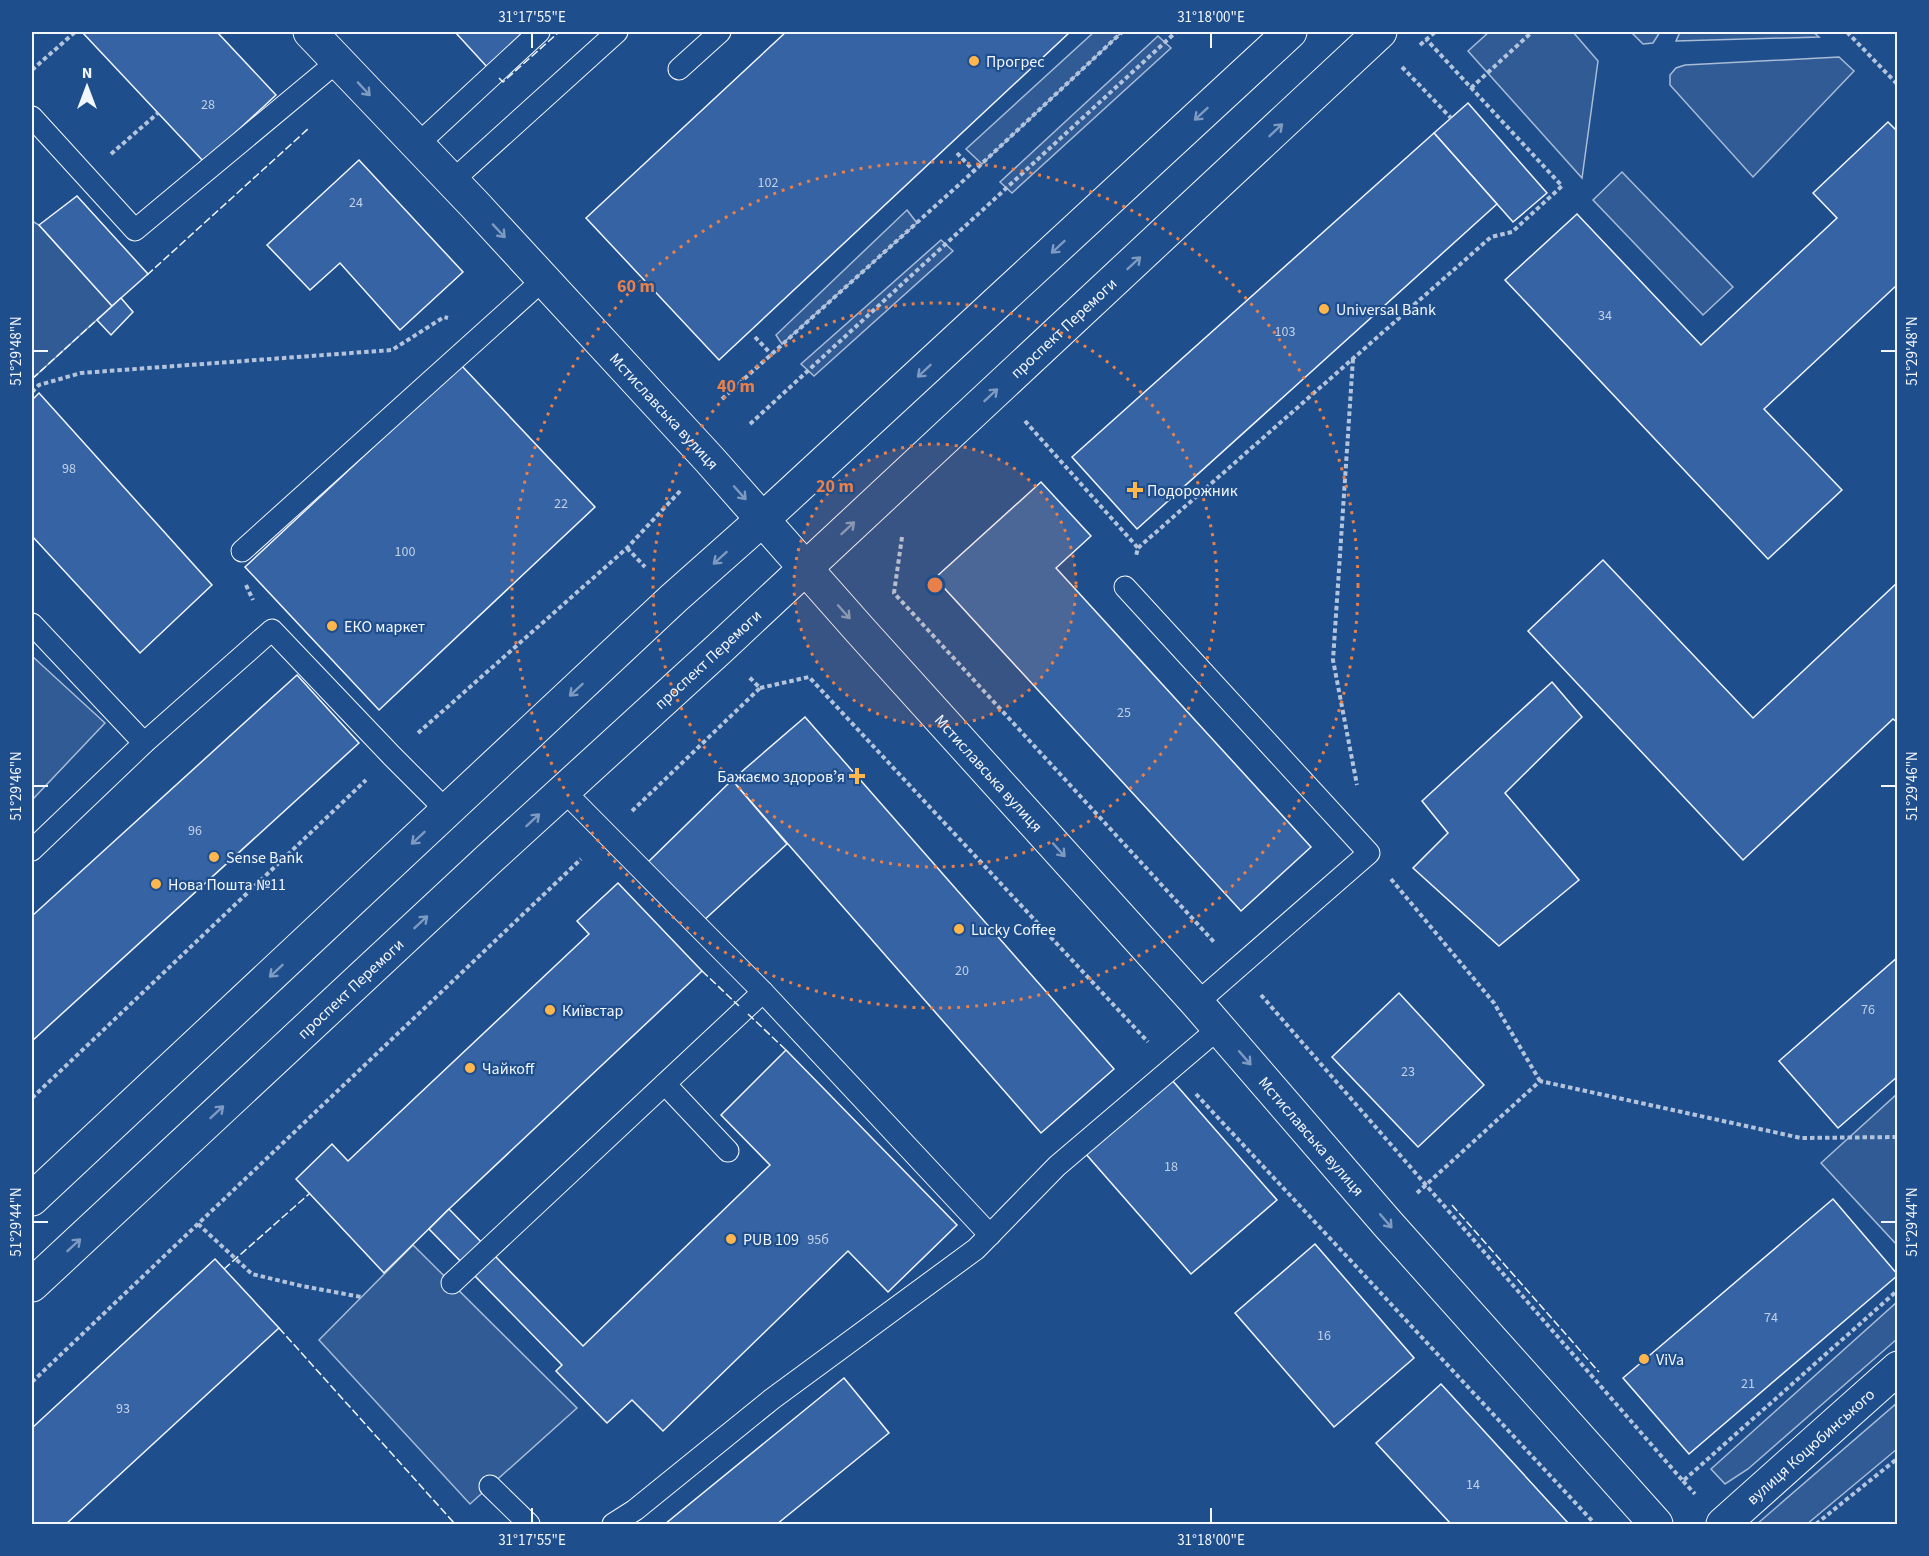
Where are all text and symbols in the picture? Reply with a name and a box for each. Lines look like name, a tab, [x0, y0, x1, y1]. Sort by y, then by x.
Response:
text: 31°17'55"E	[498, 7, 566, 28]
text: 31°18'00"E	[1177, 7, 1245, 28]
place label: Прогрес	[986, 51, 1045, 73]
marker: Прогрес	[967, 54, 981, 68]
north arrow	[57, 57, 117, 117]
text: N	[82, 62, 92, 84]
one-way arrow	[357, 82, 372, 97]
house number: 28	[201, 95, 215, 115]
one-way arrow	[1193, 107, 1208, 121]
one-way arrow	[1269, 123, 1284, 137]
house number: 102	[758, 173, 778, 193]
house number: 24	[349, 193, 363, 213]
one-way arrow	[491, 223, 506, 238]
one-way arrow	[1050, 239, 1065, 254]
one-way arrow	[1126, 256, 1141, 270]
street label: проспект Перемоги	[1006, 273, 1122, 384]
text: 60 m	[617, 274, 655, 299]
place label: Universal Bank	[1336, 299, 1436, 321]
marker: Universal Bank	[1317, 302, 1331, 316]
house number: 34	[1598, 306, 1612, 326]
text: 51°29'48"N	[6, 316, 27, 386]
text: 51°29'48"N	[1902, 316, 1923, 386]
house number: 103	[1275, 322, 1295, 342]
street label: Мстиславська вулиця	[604, 348, 723, 475]
one-way arrow	[917, 364, 932, 378]
text: 40 m	[717, 374, 755, 399]
one-way arrow	[983, 388, 998, 402]
house number: 98	[62, 459, 76, 479]
text: 20 m	[816, 474, 854, 499]
place label: Подорожник	[1147, 480, 1238, 502]
marker: Подорожник	[1128, 483, 1142, 497]
one-way arrow	[733, 485, 747, 500]
house number: 22	[554, 494, 568, 514]
one-way arrow	[840, 521, 855, 535]
house number: 100	[395, 542, 415, 562]
one-way arrow	[712, 551, 727, 565]
centre of rings	[925, 575, 945, 595]
one-way arrow	[837, 604, 851, 619]
street label: проспект Перемоги	[650, 605, 767, 715]
place label: ЕКО маркет	[344, 616, 425, 638]
marker: ЕКО маркет	[325, 619, 339, 633]
one-way arrow	[569, 683, 584, 697]
house number: 25	[1117, 703, 1131, 723]
street label: Мстиславська вулиця	[929, 710, 1047, 837]
text: 51°29'46"N	[6, 751, 27, 821]
text: 51°29'46"N	[1902, 751, 1923, 821]
place label: Бажаємо здоровʼя	[717, 766, 845, 788]
marker: Бажаємо здоровʼя	[850, 769, 864, 783]
one-way arrow	[525, 813, 540, 827]
house number: 96	[188, 821, 202, 841]
one-way arrow	[411, 831, 426, 845]
one-way arrow	[1052, 842, 1066, 857]
place label: Sense Bank	[226, 847, 303, 869]
marker: Sense Bank	[207, 850, 221, 864]
place label: Нова Пошта №11	[168, 874, 286, 896]
marker: Нова Пошта №11	[149, 877, 163, 891]
one-way arrow	[414, 915, 429, 930]
place label: Lucky Coffee	[971, 919, 1056, 941]
marker: Lucky Coffee	[952, 922, 966, 936]
street label: проспект Перемоги	[293, 934, 409, 1044]
house number: 20	[955, 961, 969, 981]
one-way arrow	[268, 964, 283, 978]
place label: Київстар	[562, 1000, 624, 1022]
house number: 76	[1861, 1000, 1875, 1020]
marker: Київстар	[543, 1003, 557, 1017]
one-way arrow	[1238, 1050, 1252, 1065]
place label: Чайкоff	[482, 1058, 535, 1080]
marker: Чайкоff	[463, 1061, 477, 1075]
house number: 23	[1401, 1062, 1415, 1082]
street label: Мстиславська вулиця	[1253, 1072, 1369, 1201]
one-way arrow	[209, 1106, 224, 1120]
house number: 18	[1164, 1157, 1178, 1177]
text: 51°29'44"N	[6, 1187, 27, 1257]
text: 51°29'44"N	[1902, 1187, 1923, 1257]
one-way arrow	[1379, 1213, 1393, 1228]
place label: PUB 109	[743, 1229, 799, 1251]
house number: 95б	[807, 1230, 829, 1250]
marker: PUB 109	[724, 1232, 738, 1246]
one-way arrow	[67, 1238, 82, 1252]
house number: 74	[1764, 1308, 1778, 1328]
house number: 16	[1317, 1326, 1331, 1346]
place label: ViVa	[1656, 1349, 1684, 1371]
marker: ViVa	[1637, 1352, 1651, 1366]
house number: 21	[1741, 1374, 1755, 1394]
street label: вулиця Коцюбинського	[1742, 1384, 1880, 1510]
house number: 93	[116, 1399, 130, 1419]
house number: 14	[1466, 1475, 1480, 1495]
text: 31°17'55"E	[498, 1530, 566, 1551]
text: 31°18'00"E	[1177, 1530, 1245, 1551]

